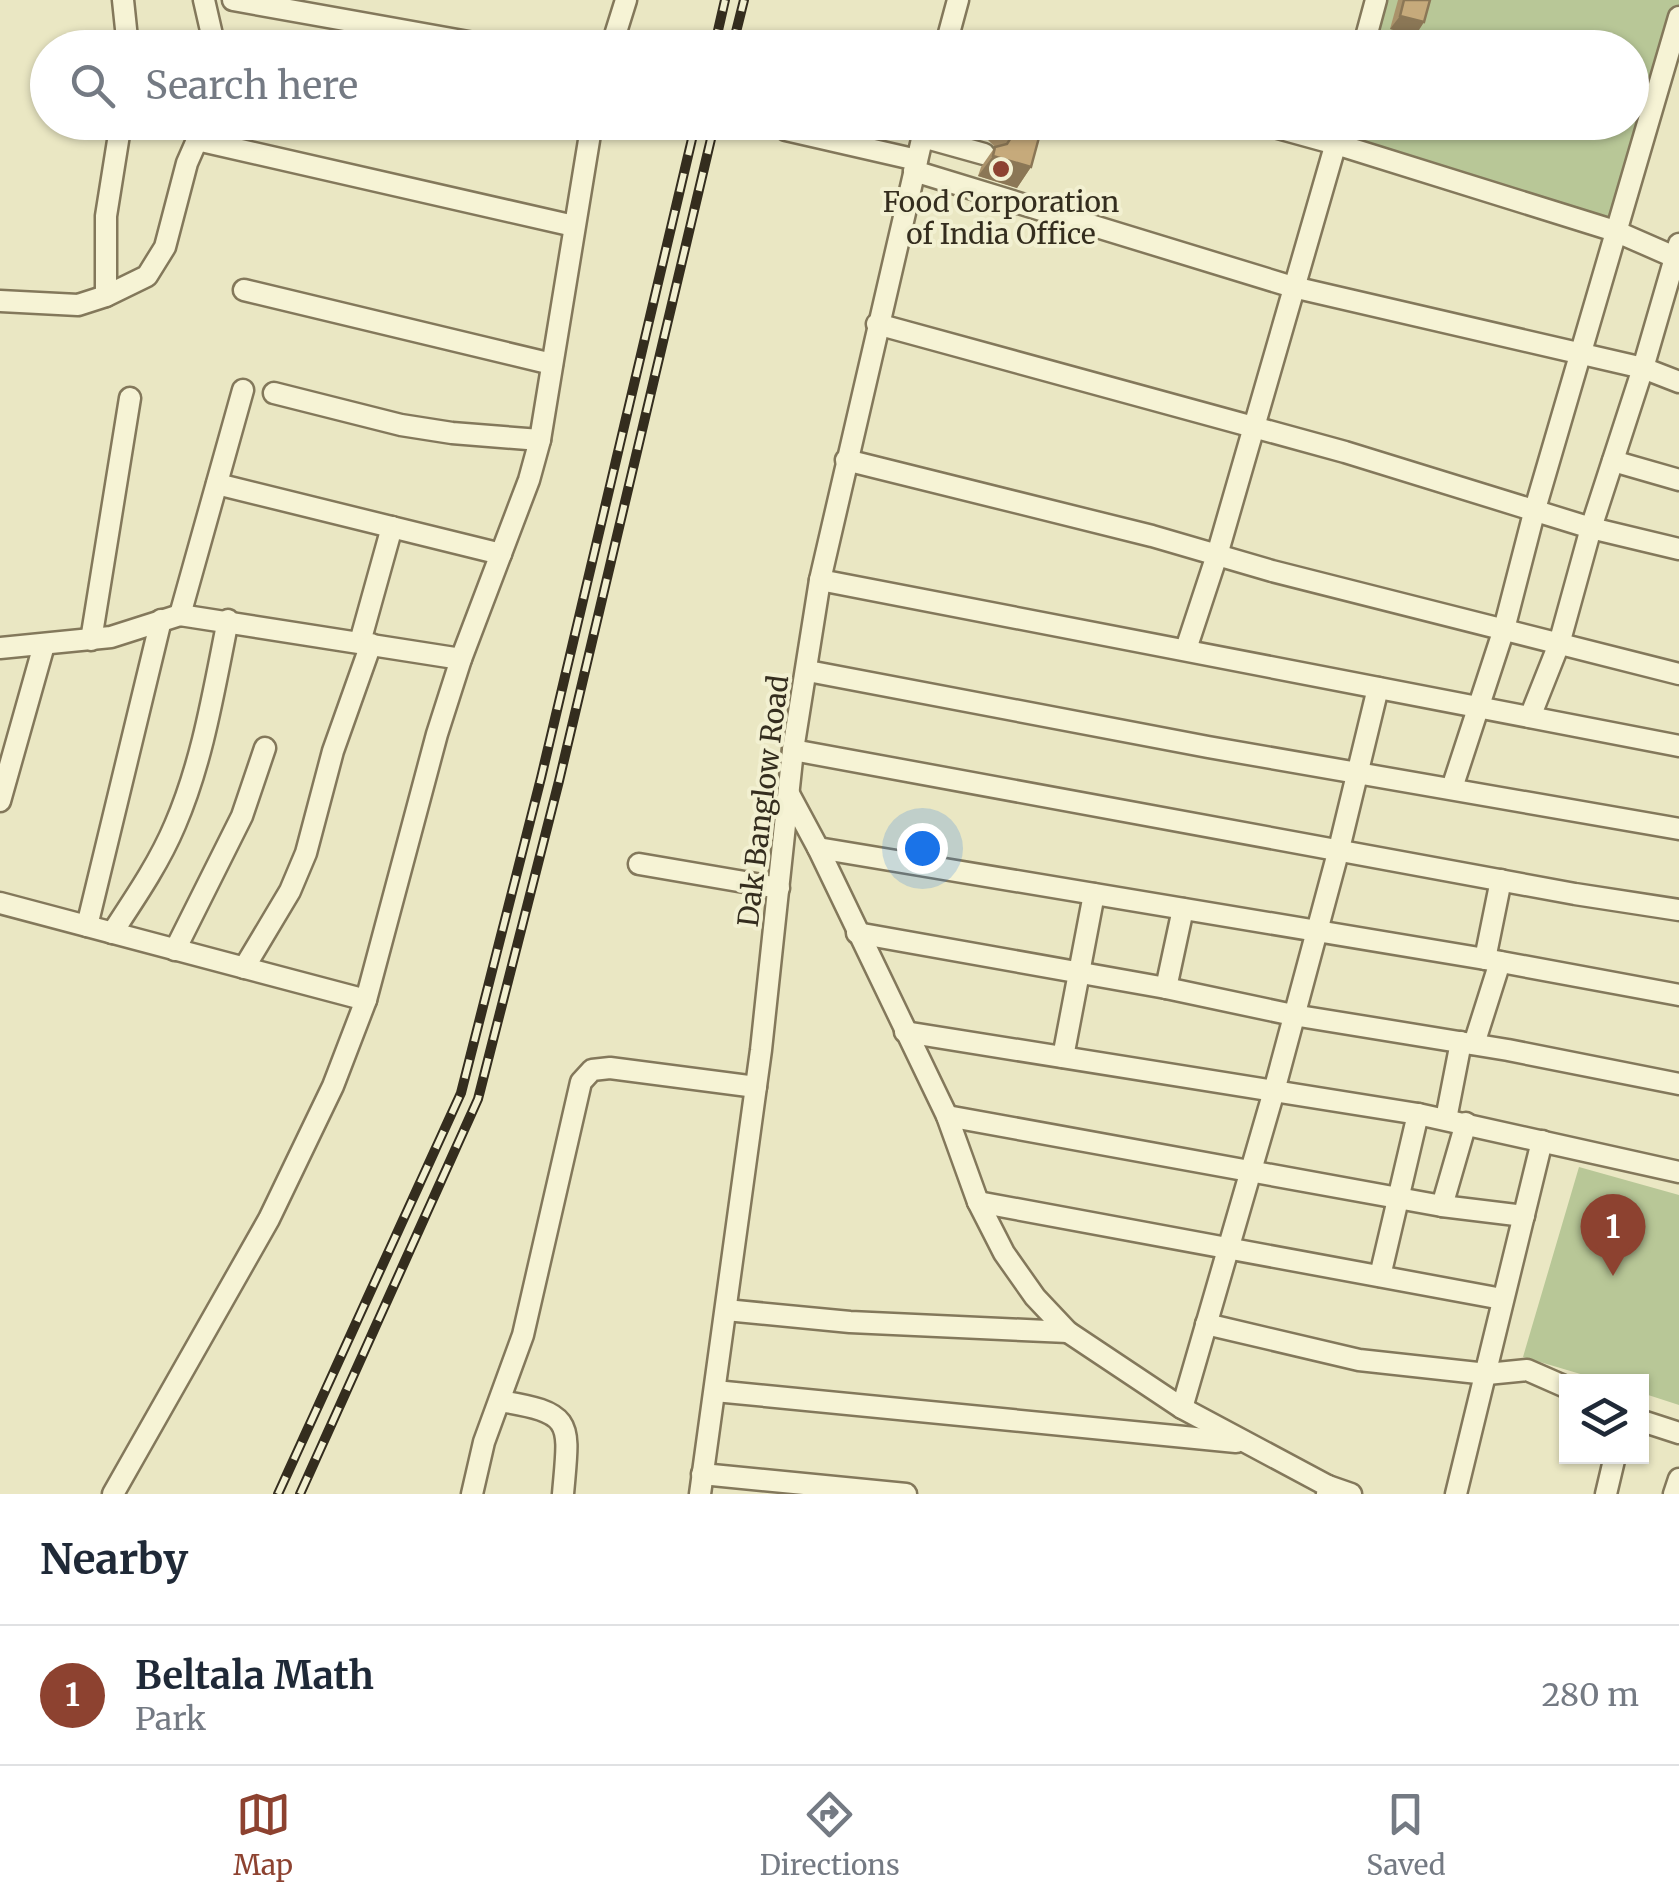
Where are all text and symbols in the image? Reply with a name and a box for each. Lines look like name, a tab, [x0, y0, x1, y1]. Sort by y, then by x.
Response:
search box	[30, 30, 1649, 140]
icon: search	[65, 58, 120, 113]
text: Search here	[145, 62, 358, 109]
marker: Food Corporation of India Office	[990, 158, 1012, 180]
place label: Food Corporation of India Office	[883, 184, 1119, 252]
street label: Dak Banglow Road	[730, 673, 796, 929]
your location	[897, 823, 948, 874]
pin: 1	[1580, 1194, 1646, 1276]
map controls	[1559, 1374, 1649, 1464]
button: layers	[1559, 1374, 1649, 1464]
text: Nearby	[40, 1533, 188, 1585]
text: Beltala Math	[135, 1652, 374, 1699]
text: 1	[65, 1675, 80, 1715]
text: 280 m	[1541, 1675, 1639, 1715]
text: Park	[135, 1699, 206, 1739]
tab: Map	[233, 1787, 293, 1883]
tab: Directions	[760, 1787, 900, 1883]
tab: Saved	[1366, 1787, 1446, 1883]

